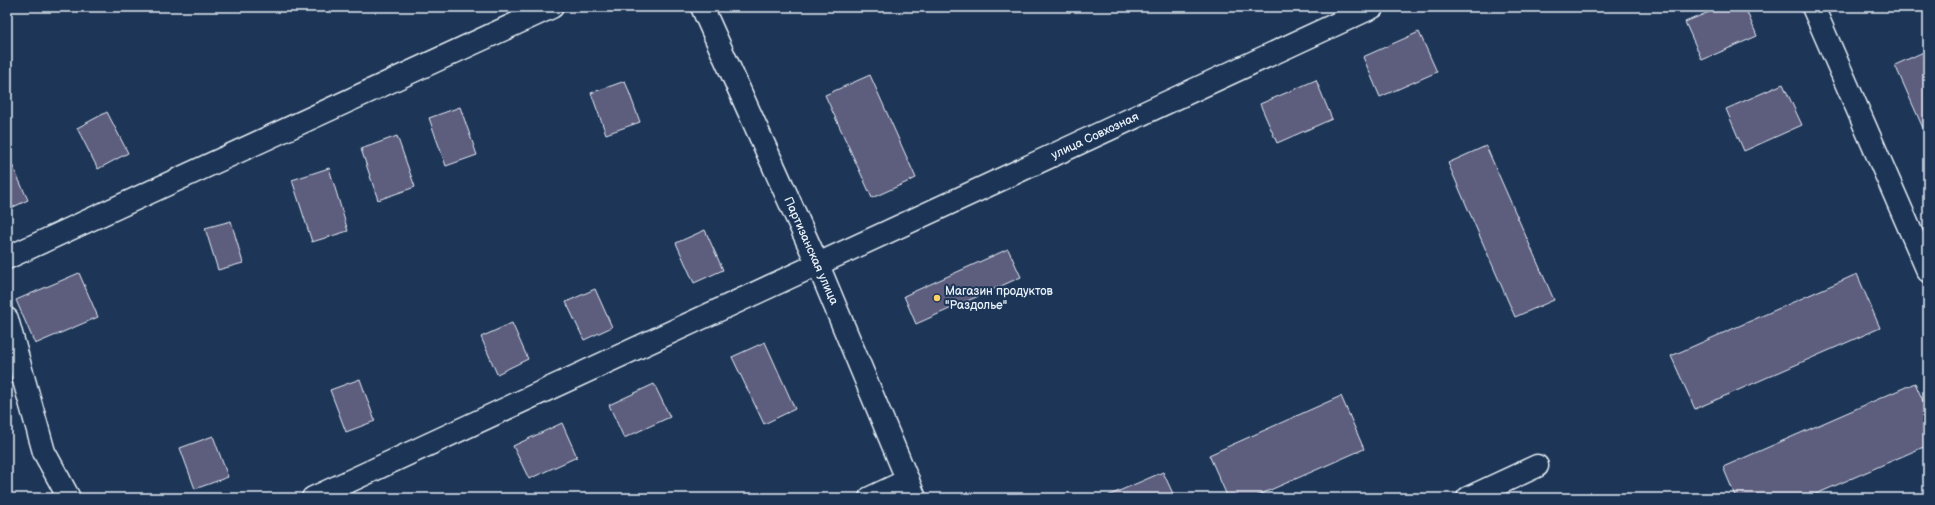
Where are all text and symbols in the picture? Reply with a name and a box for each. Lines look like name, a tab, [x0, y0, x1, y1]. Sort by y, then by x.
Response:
street label: улица Совхозная	[1049, 109, 1141, 163]
street label: Партизанская улица	[780, 195, 842, 307]
place label: Магазин продуктов "Раздолье"	[945, 284, 1054, 313]
marker: Магазин продуктов "Раздолье"	[932, 293, 942, 303]

